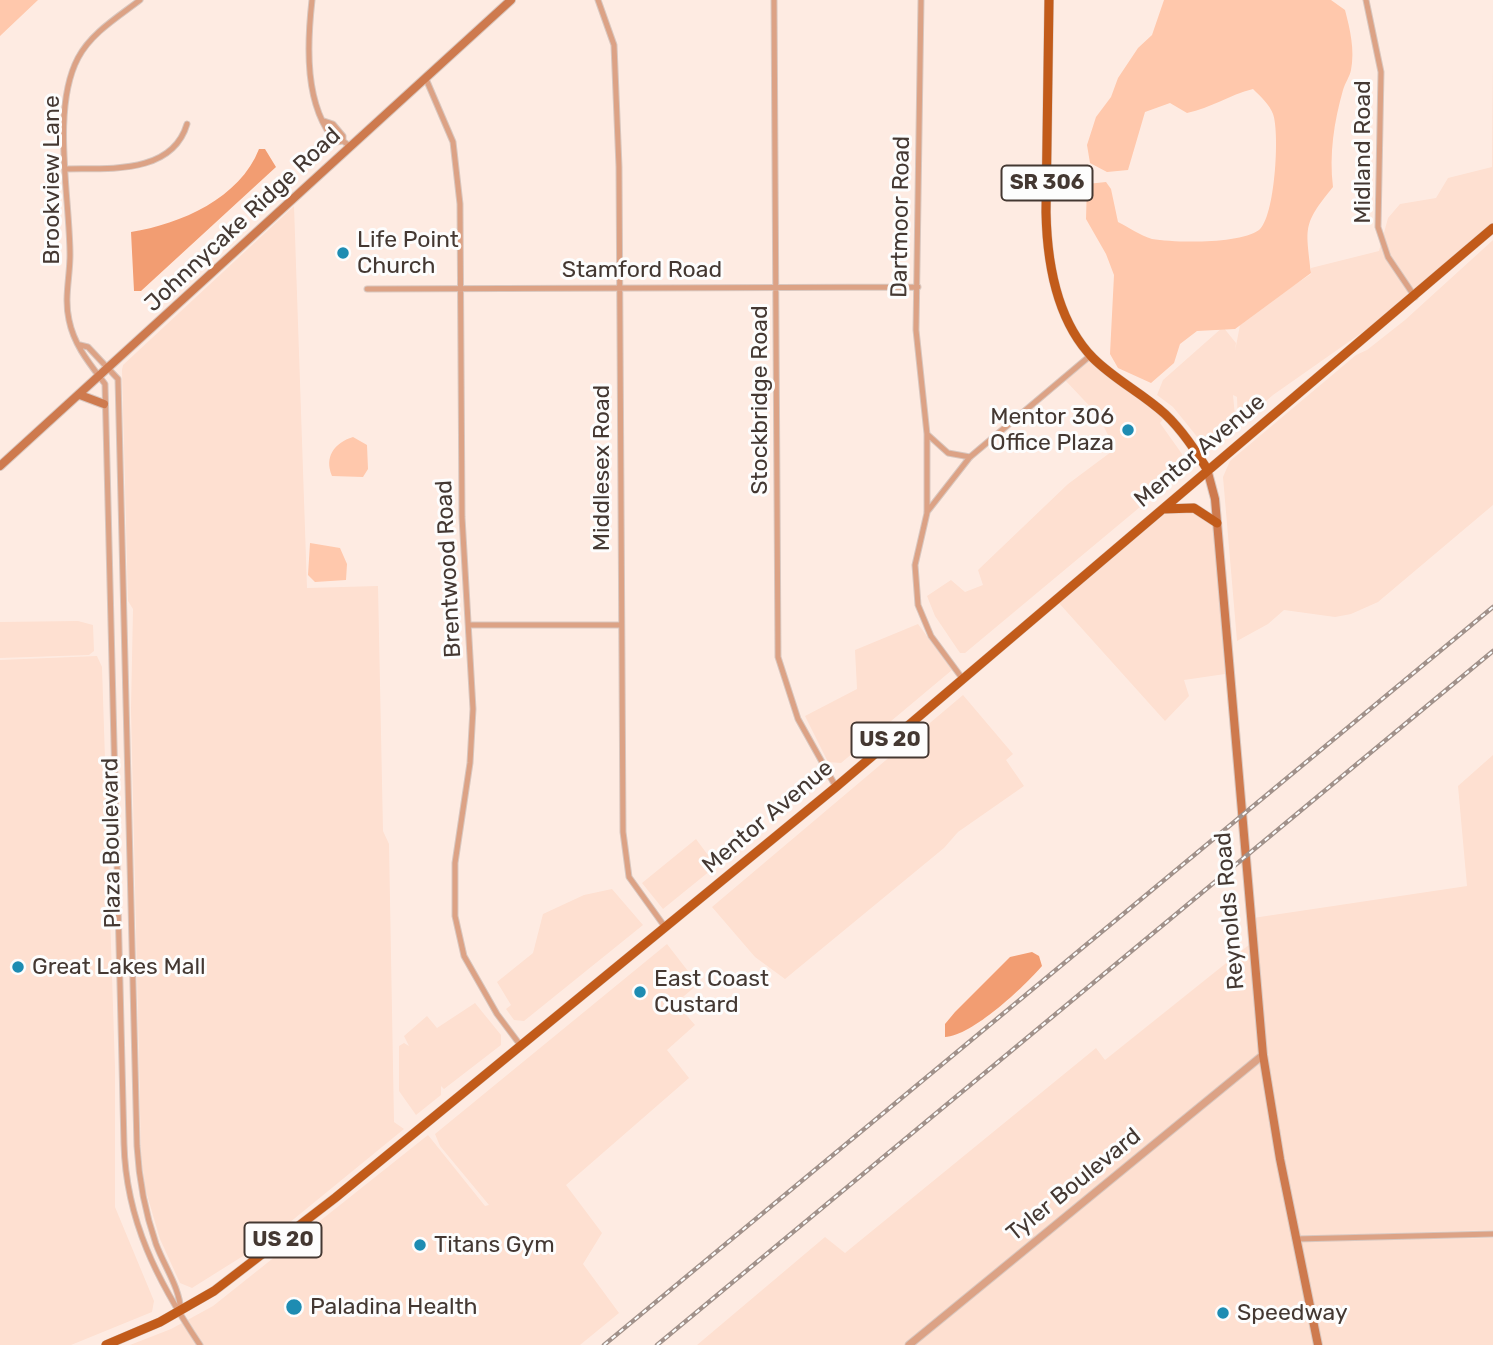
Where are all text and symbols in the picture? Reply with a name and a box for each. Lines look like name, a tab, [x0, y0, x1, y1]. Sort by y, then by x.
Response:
street label: Midland Road	[1349, 80, 1377, 224]
street label: Brookview Lane	[38, 95, 66, 265]
street label: Johnnycake Ridge Road	[139, 122, 347, 318]
street label: Dartmoor Road	[886, 136, 916, 298]
road number: SR 306	[1002, 166, 1092, 200]
place label: Life Point Church	[357, 226, 459, 280]
marker: Life Point Church	[335, 245, 351, 261]
street label: Stamford Road	[562, 256, 722, 284]
street label: Stockbridge Road	[746, 305, 774, 495]
street label: Middlesex Road	[588, 385, 616, 551]
street label: Mentor Avenue	[1129, 388, 1271, 514]
place label: Mentor 306 Office Plaza	[990, 403, 1114, 457]
marker: Mentor 306 Office Plaza	[1120, 422, 1136, 438]
street label: Brentwood Road	[431, 479, 467, 659]
road number: US 20	[852, 722, 928, 758]
street label: Mentor Avenue	[697, 754, 839, 880]
street label: Plaza Boulevard	[97, 757, 127, 929]
street label: Reynolds Road	[1209, 831, 1251, 991]
place label: Great Lakes Mall	[32, 953, 206, 981]
marker: Great Lakes Mall	[10, 959, 26, 975]
place label: East Coast Custard	[654, 965, 769, 1019]
marker: East Coast Custard	[632, 984, 648, 1000]
street label: Tyler Boulevard	[1001, 1122, 1147, 1248]
road number: US 20	[244, 1222, 322, 1258]
place label: Titans Gym	[434, 1231, 555, 1259]
marker: Titans Gym	[412, 1237, 428, 1253]
place label: Paladina Health	[310, 1293, 478, 1321]
marker: Paladina Health	[284, 1297, 304, 1317]
place label: Speedway	[1237, 1299, 1348, 1327]
marker: Speedway	[1215, 1305, 1231, 1321]

